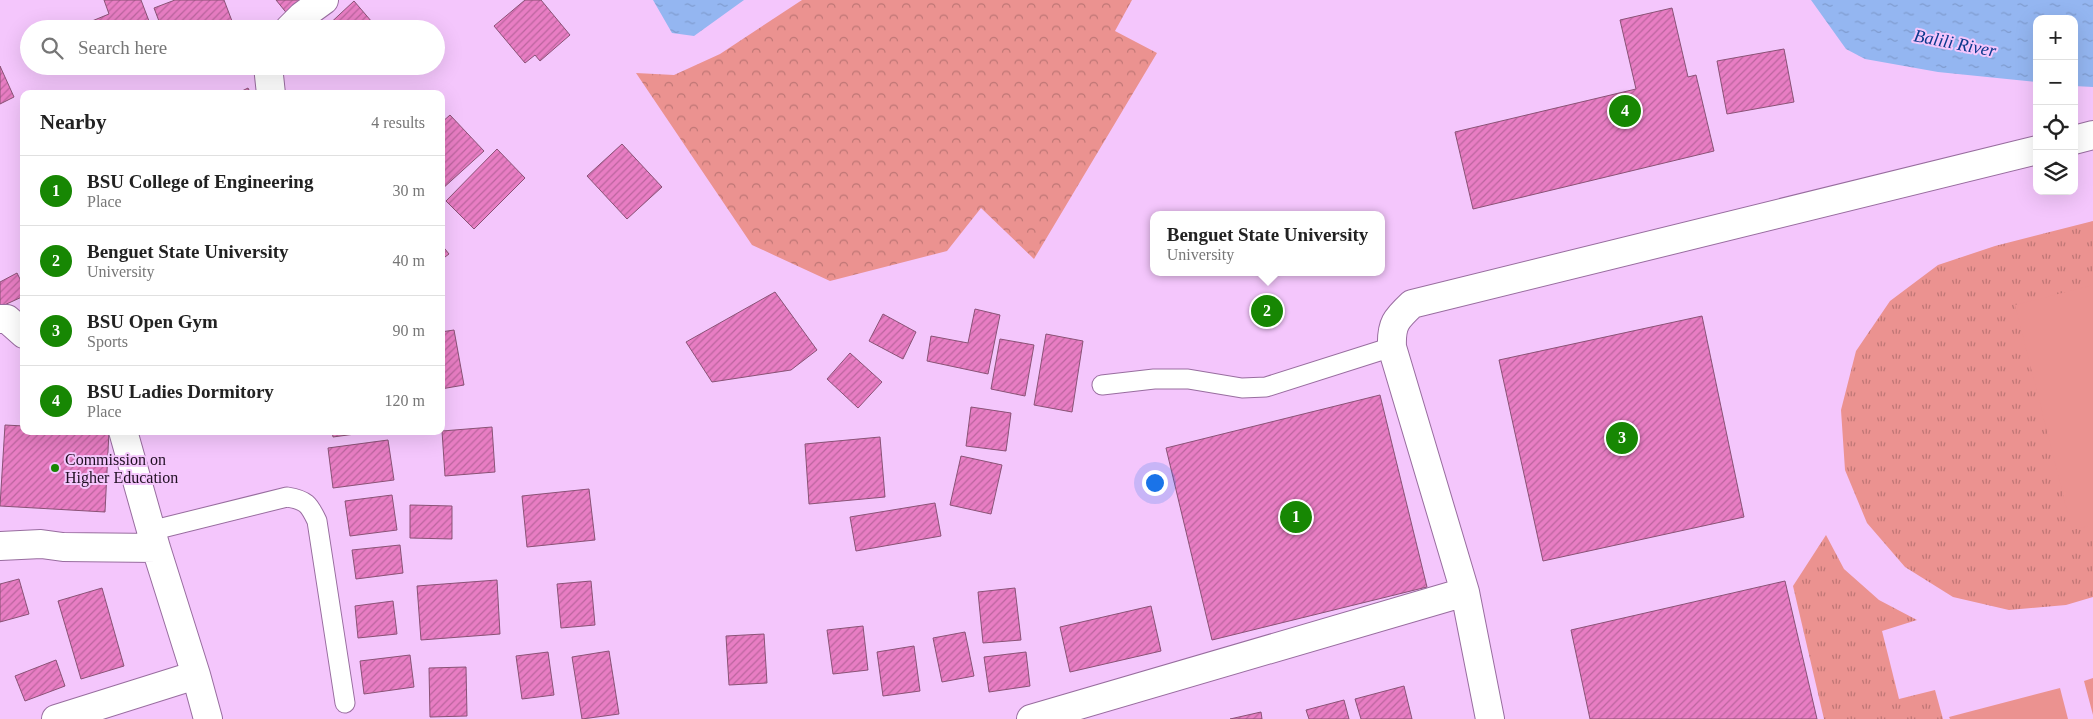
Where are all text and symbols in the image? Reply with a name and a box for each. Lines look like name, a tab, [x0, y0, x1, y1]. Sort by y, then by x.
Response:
map controls	[2033, 15, 2078, 195]
button: +	[2033, 15, 2078, 60]
search box	[20, 20, 445, 75]
water label: Balili River	[1912, 25, 1999, 61]
icon: search	[38, 34, 66, 62]
text: Search here	[78, 37, 167, 58]
button: −	[2033, 60, 2078, 105]
pin: 4	[1609, 92, 1641, 130]
button: locate	[2033, 105, 2078, 150]
text: Nearby	[40, 110, 107, 134]
text: 4 results	[371, 114, 425, 131]
button: layers	[2033, 150, 2078, 195]
text: BSU College of Engineering	[87, 171, 313, 192]
text: 1	[52, 182, 60, 199]
text: 30 m	[393, 182, 425, 199]
text: Place	[87, 193, 122, 210]
popup	[1150, 211, 1385, 276]
text: Benguet State University	[1167, 224, 1368, 245]
text: Benguet State University	[87, 241, 289, 262]
text: University	[1167, 246, 1234, 263]
text: 2	[52, 252, 60, 269]
text: 40 m	[393, 252, 425, 269]
text: University	[87, 263, 155, 280]
pin: 2	[1251, 292, 1283, 330]
text: BSU Open Gym	[87, 311, 218, 332]
text: 3	[52, 322, 60, 339]
text: 90 m	[393, 322, 425, 339]
text: Sports	[87, 333, 128, 350]
text: BSU Ladies Dormitory	[87, 381, 274, 402]
text: 4	[52, 392, 60, 409]
text: 120 m	[385, 392, 425, 409]
text: Place	[87, 403, 122, 420]
pin: 3	[1606, 419, 1638, 457]
place label: Commission on Higher Education	[65, 451, 178, 487]
marker: Commission on Higher Education	[49, 462, 61, 474]
your location	[1142, 470, 1168, 496]
pin: 1	[1280, 498, 1312, 536]

